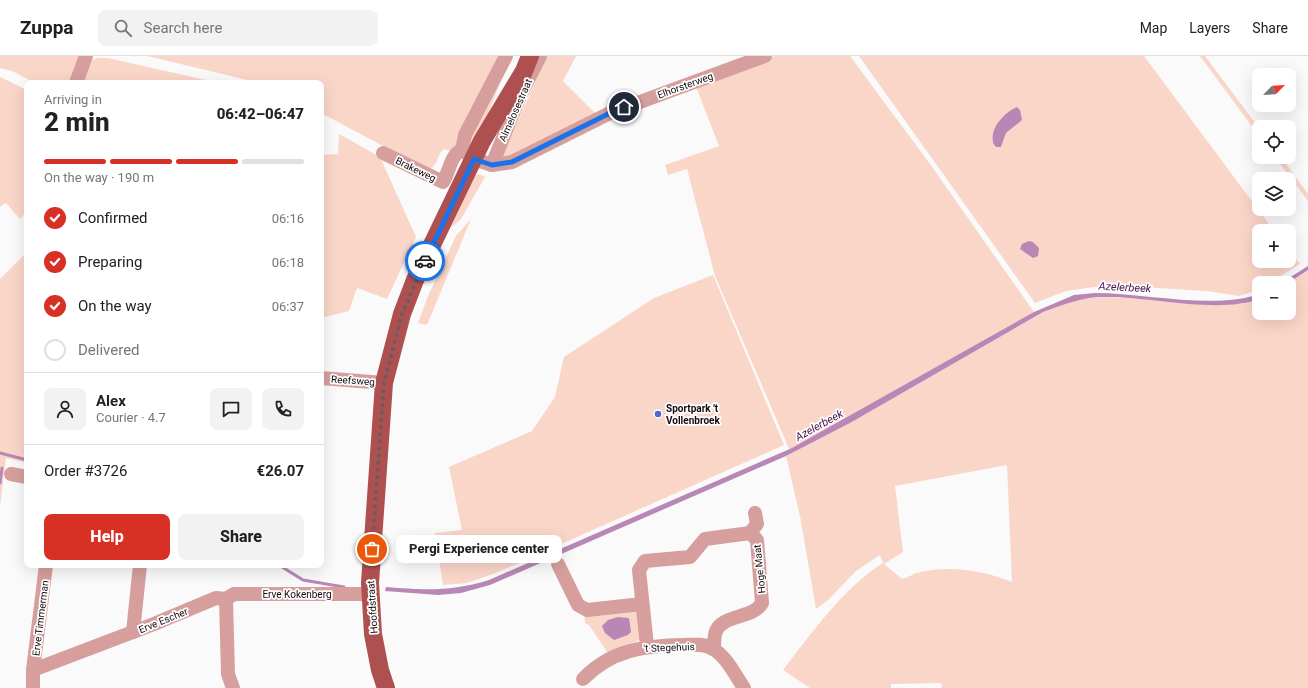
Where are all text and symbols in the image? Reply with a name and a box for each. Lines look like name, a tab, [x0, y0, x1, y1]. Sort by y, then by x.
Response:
search box	[98, 10, 378, 46]
text: Zuppa	[20, 16, 74, 39]
icon: search	[112, 17, 134, 39]
text: Search here	[144, 19, 222, 37]
text: Map	[1140, 20, 1167, 36]
text: Layers	[1189, 20, 1230, 36]
text: Share	[1252, 20, 1288, 36]
north arrow	[1252, 68, 1296, 112]
map controls	[1252, 68, 1296, 320]
street label: Elhorsterweg	[656, 70, 714, 101]
street label: Almelosestraat	[497, 77, 534, 143]
pin	[607, 90, 641, 124]
text: Arriving in	[44, 92, 102, 107]
icon: home	[613, 96, 635, 118]
text: 06:42–06:47	[217, 105, 304, 123]
text: 2 min	[44, 107, 110, 137]
button: locate	[1252, 120, 1296, 164]
street label: Brakeweg	[394, 155, 438, 184]
text: On the way · 190 m	[44, 170, 154, 185]
button: layers	[1252, 172, 1296, 216]
icon: check	[44, 207, 66, 229]
text: Confirmed	[78, 209, 148, 227]
text: 06:16	[272, 211, 304, 226]
button: +	[1252, 224, 1296, 268]
courier	[405, 241, 445, 281]
icon: car	[414, 250, 436, 272]
icon: check	[44, 251, 66, 273]
text: Preparing	[78, 253, 142, 271]
text: 06:18	[272, 255, 304, 270]
button: −	[1252, 276, 1296, 320]
water label: Azelerbeek	[1097, 280, 1152, 295]
icon: check	[44, 295, 66, 317]
text: On the way	[78, 297, 152, 315]
text: 06:37	[272, 299, 304, 314]
text: Delivered	[78, 341, 140, 359]
street label: Reefsweg	[331, 373, 375, 388]
button: person	[44, 388, 86, 430]
button: chat	[210, 388, 252, 430]
button: phone	[262, 388, 304, 430]
text: Alex	[96, 392, 126, 410]
place label: Sportpark 't Vollenbroek	[666, 403, 720, 426]
water label: Azelerbeek	[792, 407, 846, 444]
marker: Sportpark 't Vollenbroek	[653, 409, 663, 419]
text: Courier · 4.7	[96, 410, 166, 425]
text: Order #3726	[44, 462, 127, 480]
text: €26.07	[257, 462, 304, 480]
button: Help	[44, 514, 170, 560]
button: Share	[178, 514, 304, 560]
pin	[355, 532, 389, 566]
callout: Pergi Experience center	[396, 535, 562, 563]
icon: bag	[361, 538, 383, 560]
text: Pergi Experience center	[409, 541, 549, 556]
street label: Hoge Maat	[751, 544, 768, 594]
street label: Erve Timmerman	[30, 580, 51, 656]
street label: Hoofdstraat	[365, 580, 380, 634]
street label: Erve Kokenberg	[262, 589, 332, 600]
street label: Erve Escher	[137, 605, 190, 635]
street label: 't Stegehuis	[643, 641, 695, 654]

